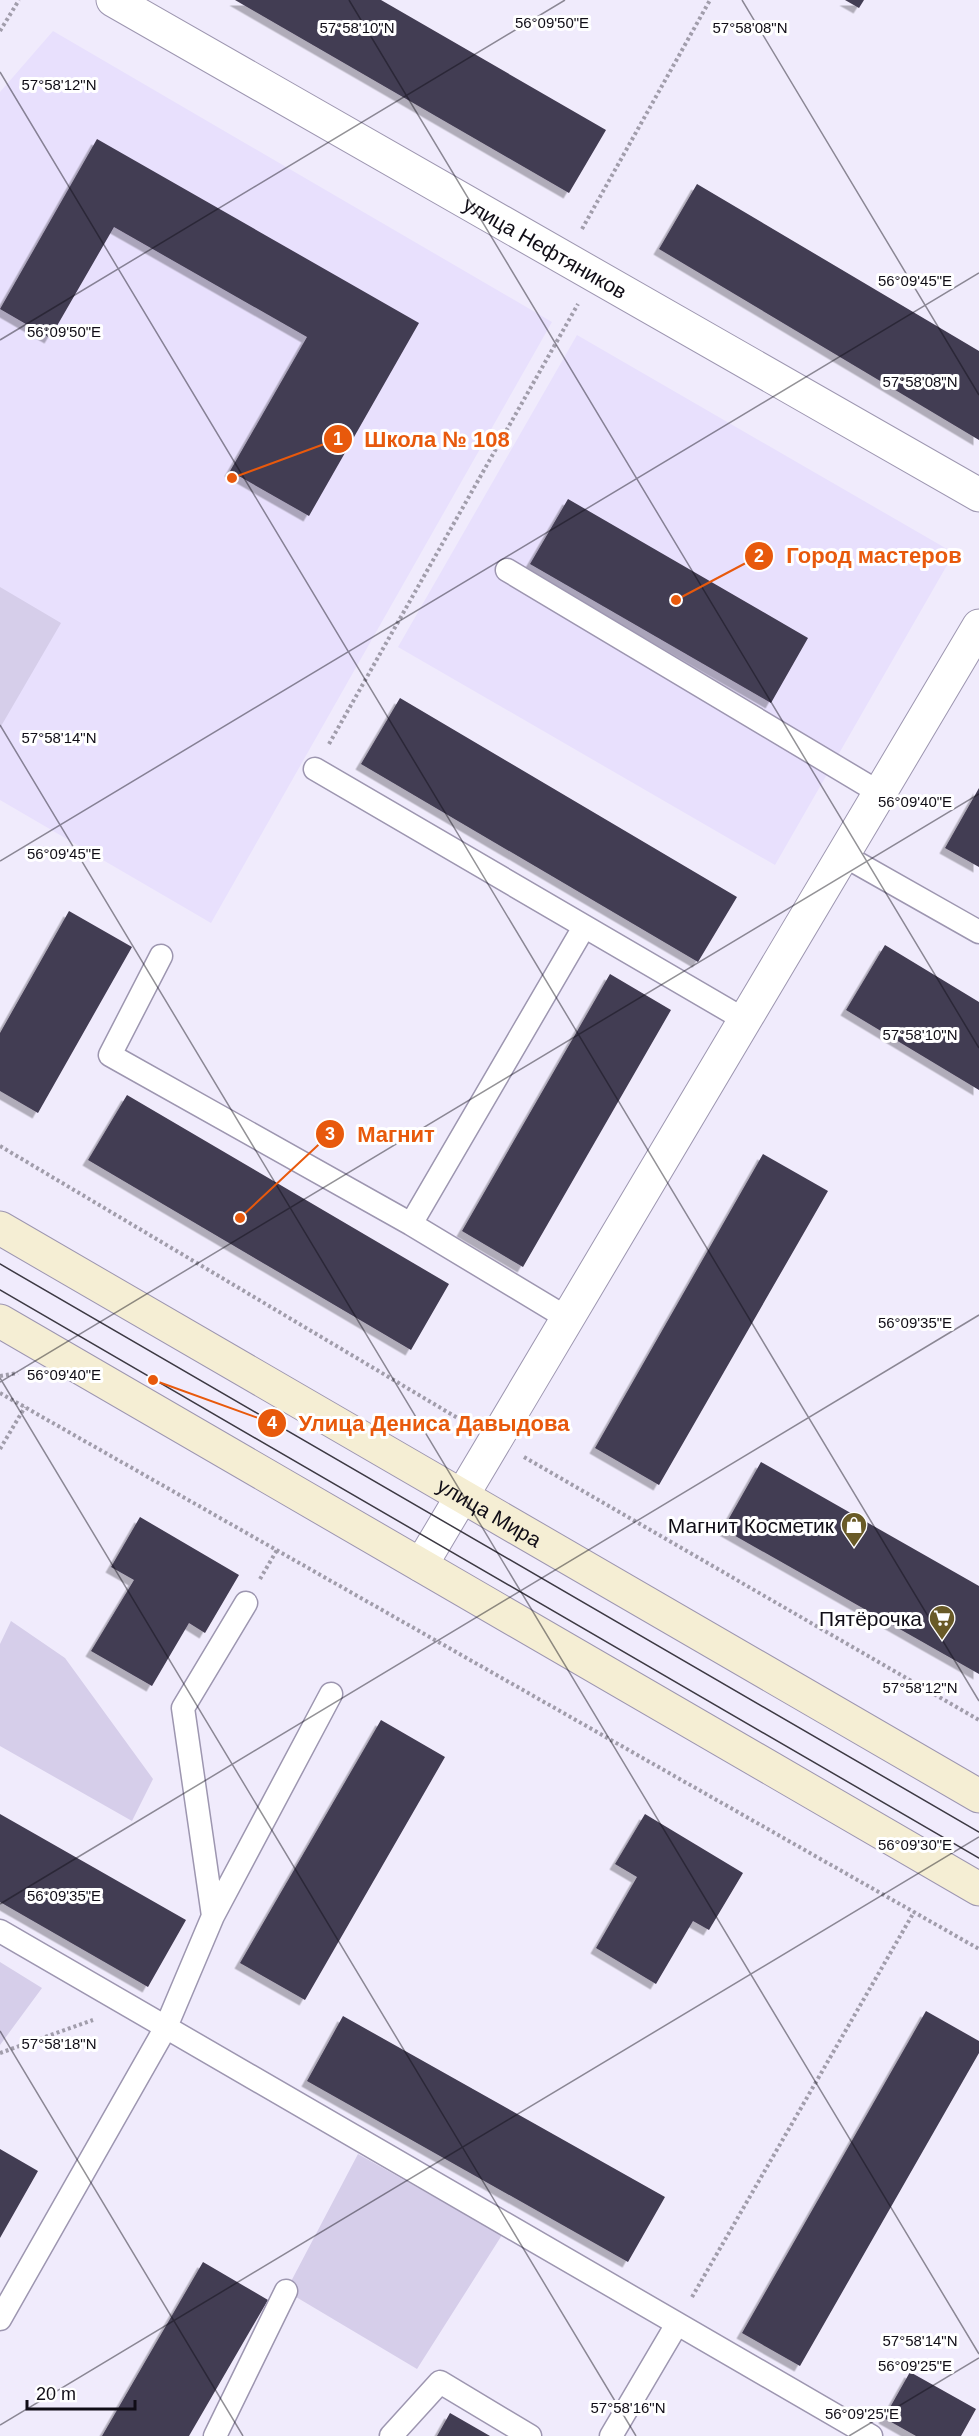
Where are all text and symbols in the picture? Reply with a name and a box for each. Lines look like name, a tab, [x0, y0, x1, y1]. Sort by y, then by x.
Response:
text: 56°09'50"E	[515, 14, 589, 31]
text: 57°58'10"N	[319, 19, 395, 36]
text: 57°58'08"N	[712, 19, 788, 36]
text: 57°58'12"N	[21, 76, 97, 93]
street label: улица Нефтяников	[460, 192, 631, 303]
text: 56°09'45"E	[878, 272, 952, 289]
text: 56°09'50"E	[27, 323, 101, 340]
text: 57°58'08"N	[882, 373, 958, 390]
callout: Школа № 108	[323, 419, 522, 459]
text: Школа № 108	[364, 427, 510, 452]
text: 1	[333, 429, 343, 449]
callout: Город мастеров	[744, 536, 974, 576]
text: Город мастеров	[786, 543, 962, 568]
text: 2	[754, 546, 764, 566]
text: 57°58'14"N	[21, 729, 97, 746]
text: 56°09'40"E	[878, 793, 952, 810]
text: 56°09'45"E	[27, 845, 101, 862]
text: 57°58'10"N	[882, 1026, 958, 1043]
callout: Магнит	[315, 1114, 447, 1154]
text: Магнит	[357, 1122, 435, 1147]
text: 3	[325, 1124, 335, 1144]
text: 56°09'35"E	[878, 1314, 952, 1331]
text: 56°09'40"E	[27, 1366, 101, 1383]
callout: Улица Дениса Давыдова	[257, 1403, 582, 1443]
text: Улица Дениса Давыдова	[299, 1411, 570, 1436]
text: 4	[267, 1413, 277, 1433]
street label: улица Мира	[434, 1473, 546, 1551]
shop icon: Магнит Косметик	[839, 1510, 869, 1548]
place label: Магнит Косметик	[668, 1514, 835, 1537]
supermarket icon: Пятёрочка	[927, 1603, 957, 1641]
place label: Пятёрочка	[819, 1607, 922, 1630]
text: 57°58'12"N	[882, 1679, 958, 1696]
text: 56°09'30"E	[878, 1836, 952, 1853]
text: 56°09'35"E	[27, 1887, 101, 1904]
text: 57°58'18"N	[21, 2035, 97, 2052]
text: 57°58'14"N	[882, 2332, 958, 2349]
text: 56°09'25"E	[878, 2357, 952, 2374]
scale bar	[27, 2373, 135, 2411]
text: 20 m	[36, 2384, 76, 2404]
text: 57°58'16"N	[590, 2399, 666, 2416]
text: 56°09'25"E	[825, 2405, 899, 2422]

